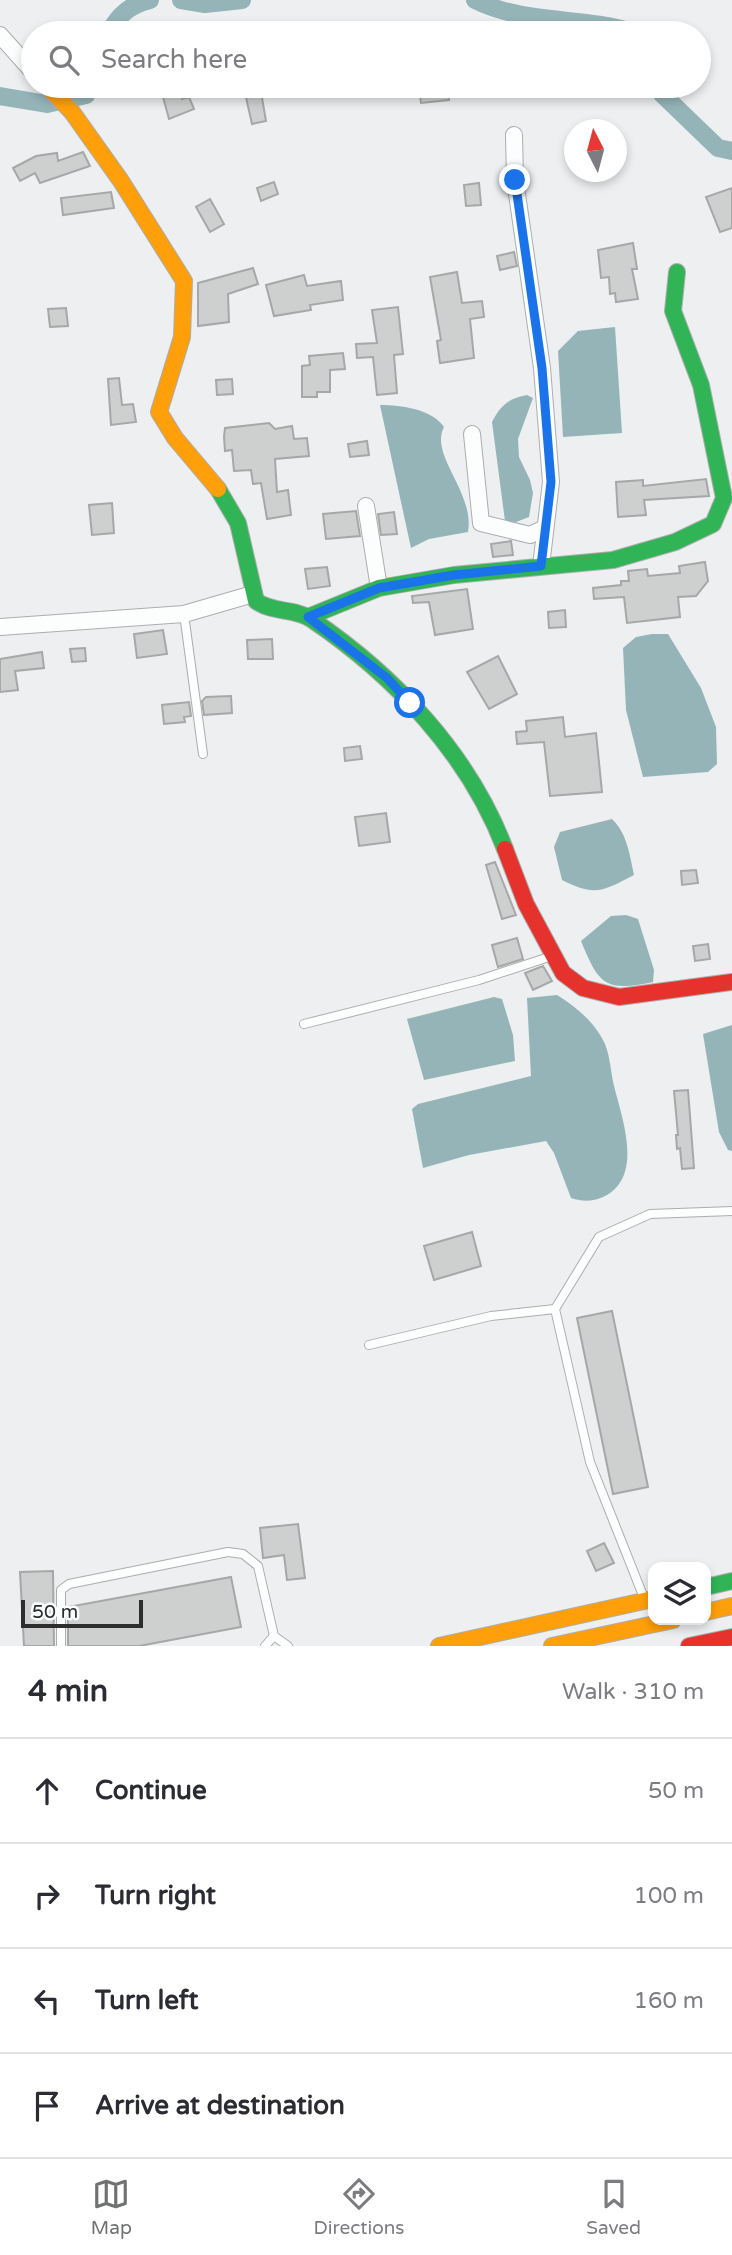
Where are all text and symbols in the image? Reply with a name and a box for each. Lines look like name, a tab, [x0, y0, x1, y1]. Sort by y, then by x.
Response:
search box	[21, 21, 711, 98]
icon: search	[45, 41, 83, 79]
text: Search here	[101, 44, 247, 75]
north arrow	[564, 119, 627, 182]
route end	[499, 164, 530, 195]
route start	[394, 687, 425, 718]
map controls	[648, 1562, 711, 1625]
button: layers	[648, 1562, 711, 1625]
scale bar	[21, 1597, 144, 1629]
text: 50 m	[32, 1601, 78, 1623]
text: 4 min	[28, 1673, 108, 1710]
text: Walk · 310 m	[562, 1678, 704, 1706]
icon: ahead	[28, 1772, 66, 1810]
text: Continue	[95, 1775, 207, 1806]
text: 50 m	[648, 1777, 704, 1805]
icon: right	[28, 1877, 66, 1915]
text: Turn right	[95, 1880, 216, 1911]
text: 100 m	[634, 1882, 704, 1910]
icon: left	[28, 1982, 66, 2020]
text: Turn left	[95, 1985, 198, 2016]
text: 160 m	[634, 1987, 704, 2015]
icon: arrive	[28, 2087, 66, 2125]
text: Arrive at destination	[95, 2090, 345, 2121]
tab: Map	[91, 2175, 132, 2239]
tab: Directions	[314, 2175, 405, 2239]
tab: Saved	[586, 2175, 641, 2239]

